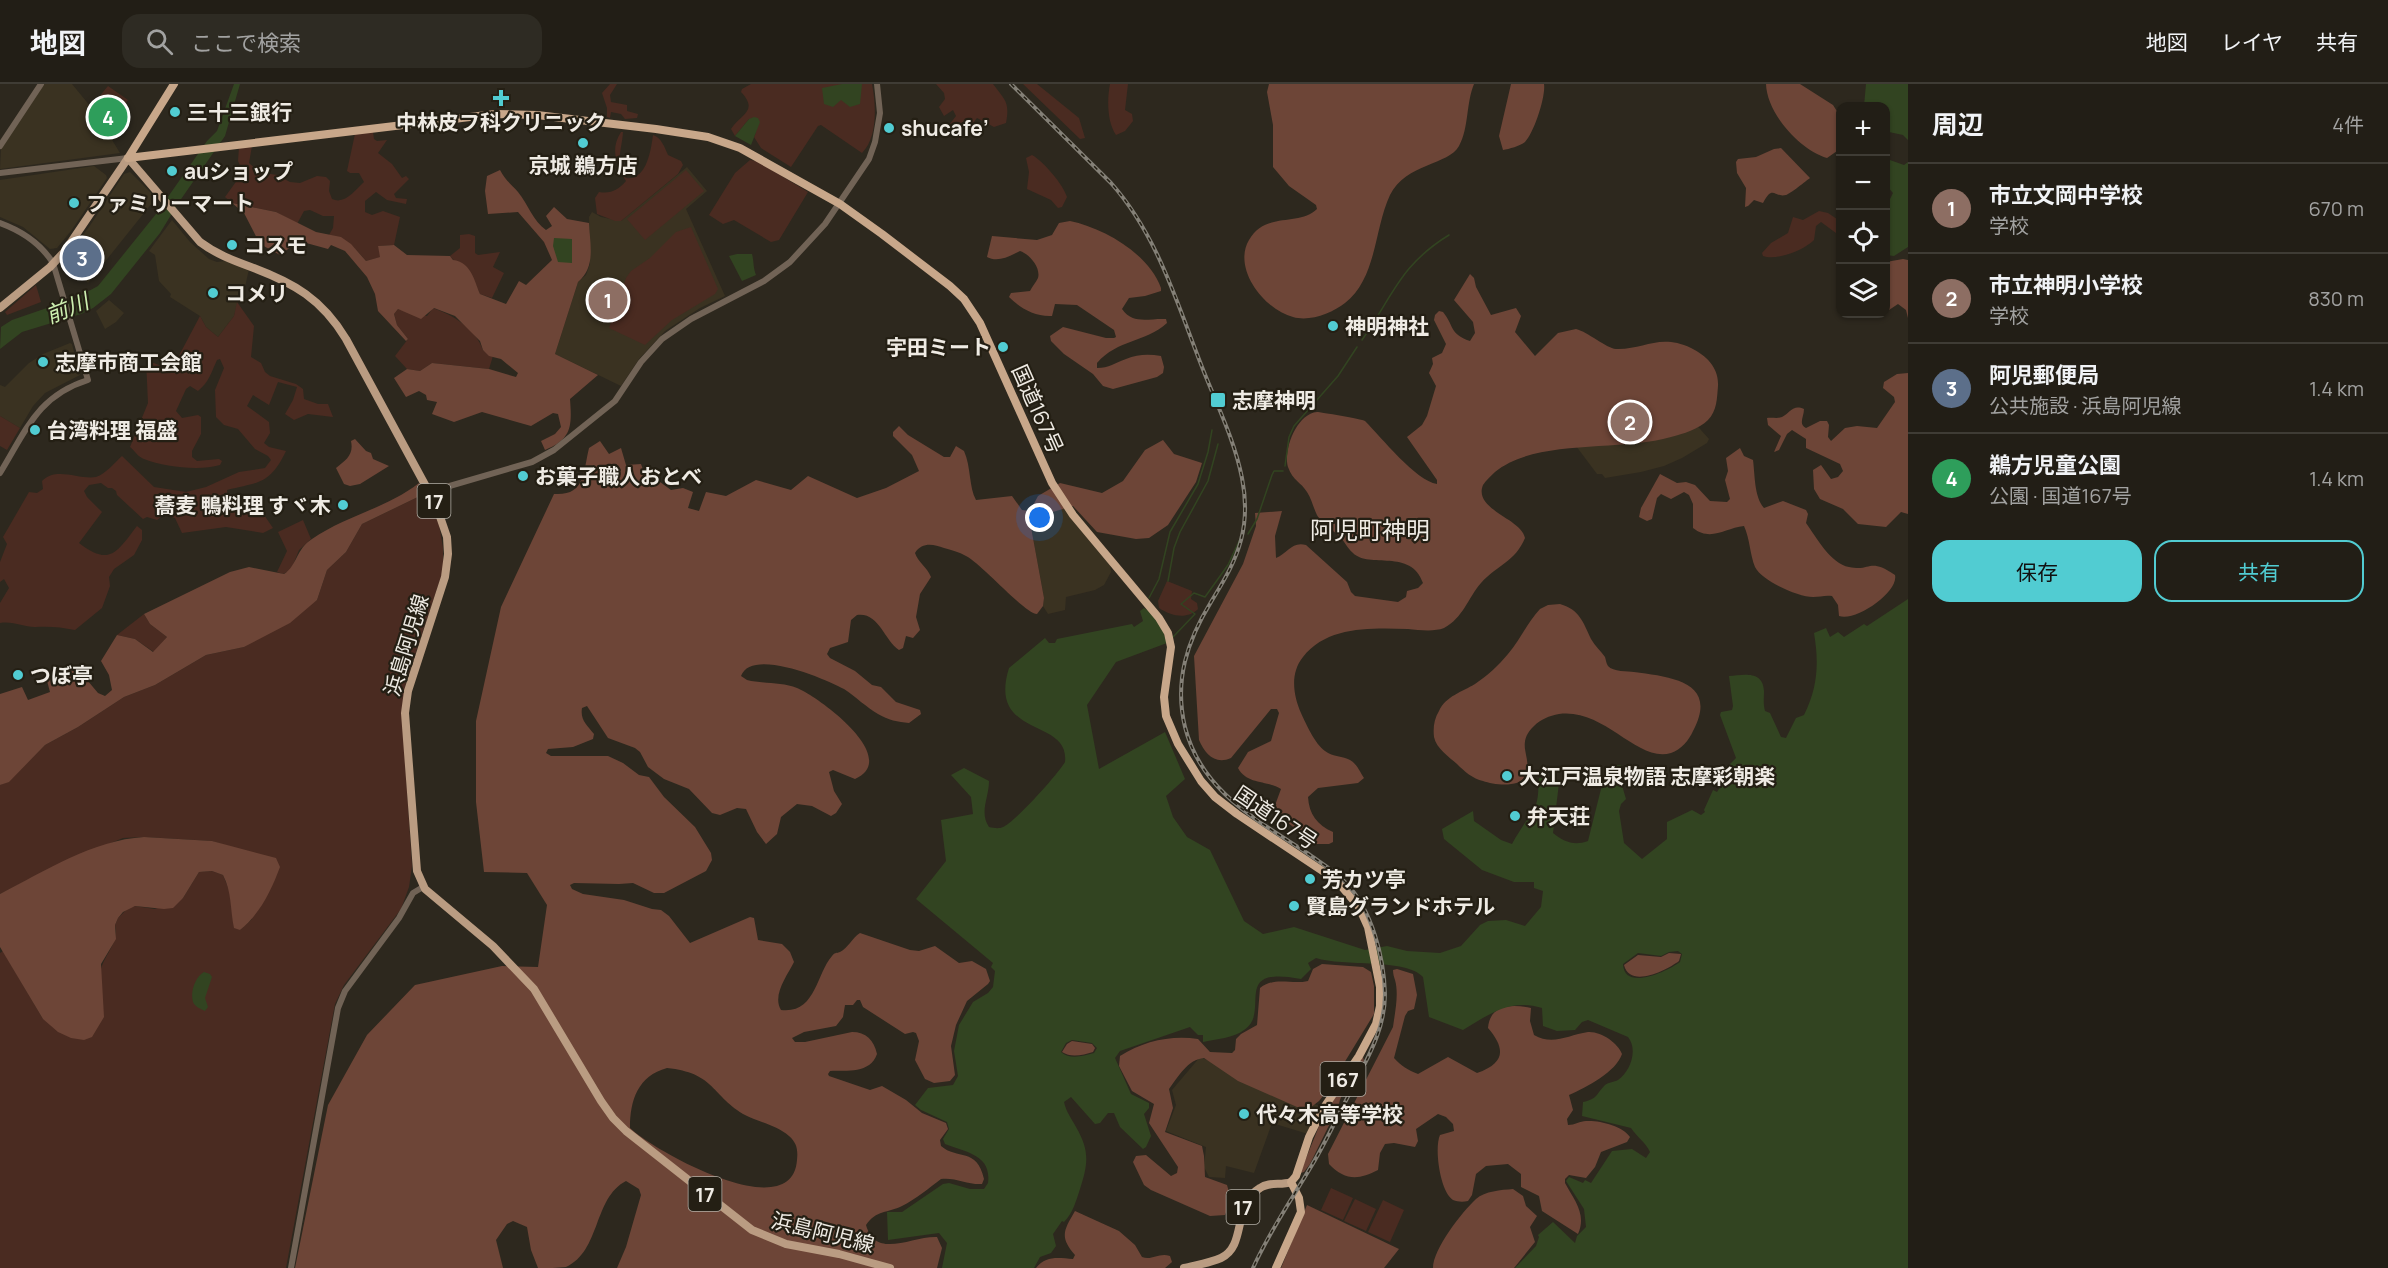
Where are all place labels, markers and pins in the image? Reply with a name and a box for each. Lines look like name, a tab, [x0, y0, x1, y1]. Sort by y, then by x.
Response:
marker: 中林皮フ科クリニック	[492, 89, 510, 107]
pin: 4	[88, 94, 128, 140]
place label: 三十三銀行	[187, 98, 292, 126]
marker: 三十三銀行	[168, 105, 182, 119]
place label: 中林皮フ科クリニック	[396, 108, 606, 136]
place label: shucafe’	[901, 114, 989, 142]
marker: shucafe’	[882, 121, 896, 135]
marker: 京城 鵜方店	[576, 136, 590, 150]
place label: 京城 鵜方店	[528, 151, 638, 179]
place label: auショップ	[184, 157, 293, 185]
marker: auショップ	[165, 164, 179, 178]
place label: ファミリーマート	[86, 189, 254, 217]
marker: ファミリーマート	[67, 196, 81, 210]
place label: コスモ	[244, 231, 307, 259]
pin: 3	[62, 236, 101, 280]
marker: コスモ	[225, 238, 239, 252]
pin: 1	[588, 278, 628, 322]
place label: コメリ	[225, 279, 288, 307]
marker: コメリ	[206, 286, 220, 300]
place label: 神明神社	[1345, 312, 1429, 340]
marker: 神明神社	[1326, 319, 1340, 333]
place label: 宇田ミート	[886, 333, 991, 361]
marker: 宇田ミート	[996, 340, 1010, 354]
place label: 志摩市商工会館	[55, 348, 202, 376]
marker: 志摩市商工会館	[36, 355, 50, 369]
place label: 志摩神明	[1232, 386, 1316, 414]
marker: 志摩神明	[1209, 391, 1227, 409]
pin: 2	[1610, 400, 1650, 444]
place label: 台湾料理 福盛	[47, 416, 177, 444]
marker: 台湾料理 福盛	[28, 423, 42, 437]
place label: お菓子職人おとべ	[535, 462, 702, 490]
marker: お菓子職人おとべ	[516, 469, 530, 483]
place label: 蕎麦 鴨料理 すヾ木	[155, 491, 331, 519]
marker: 蕎麦 鴨料理 すヾ木	[336, 498, 350, 512]
place label: つぼ亭	[30, 661, 93, 689]
marker: つぼ亭	[11, 668, 25, 682]
place label: 大江戸温泉物語 志摩彩朝楽	[1519, 762, 1775, 790]
marker: 大江戸温泉物語 志摩彩朝楽	[1500, 769, 1514, 783]
place label: 弁天荘	[1527, 802, 1590, 830]
marker: 弁天荘	[1508, 809, 1522, 823]
place label: 芳カツ亭	[1322, 865, 1406, 893]
marker: 芳カツ亭	[1303, 872, 1317, 886]
place label: 賢島グランドホテル	[1306, 892, 1495, 920]
marker: 賢島グランドホテル	[1287, 899, 1301, 913]
place label: 代々木高等学校	[1256, 1100, 1403, 1128]
marker: 代々木高等学校	[1237, 1107, 1251, 1121]

